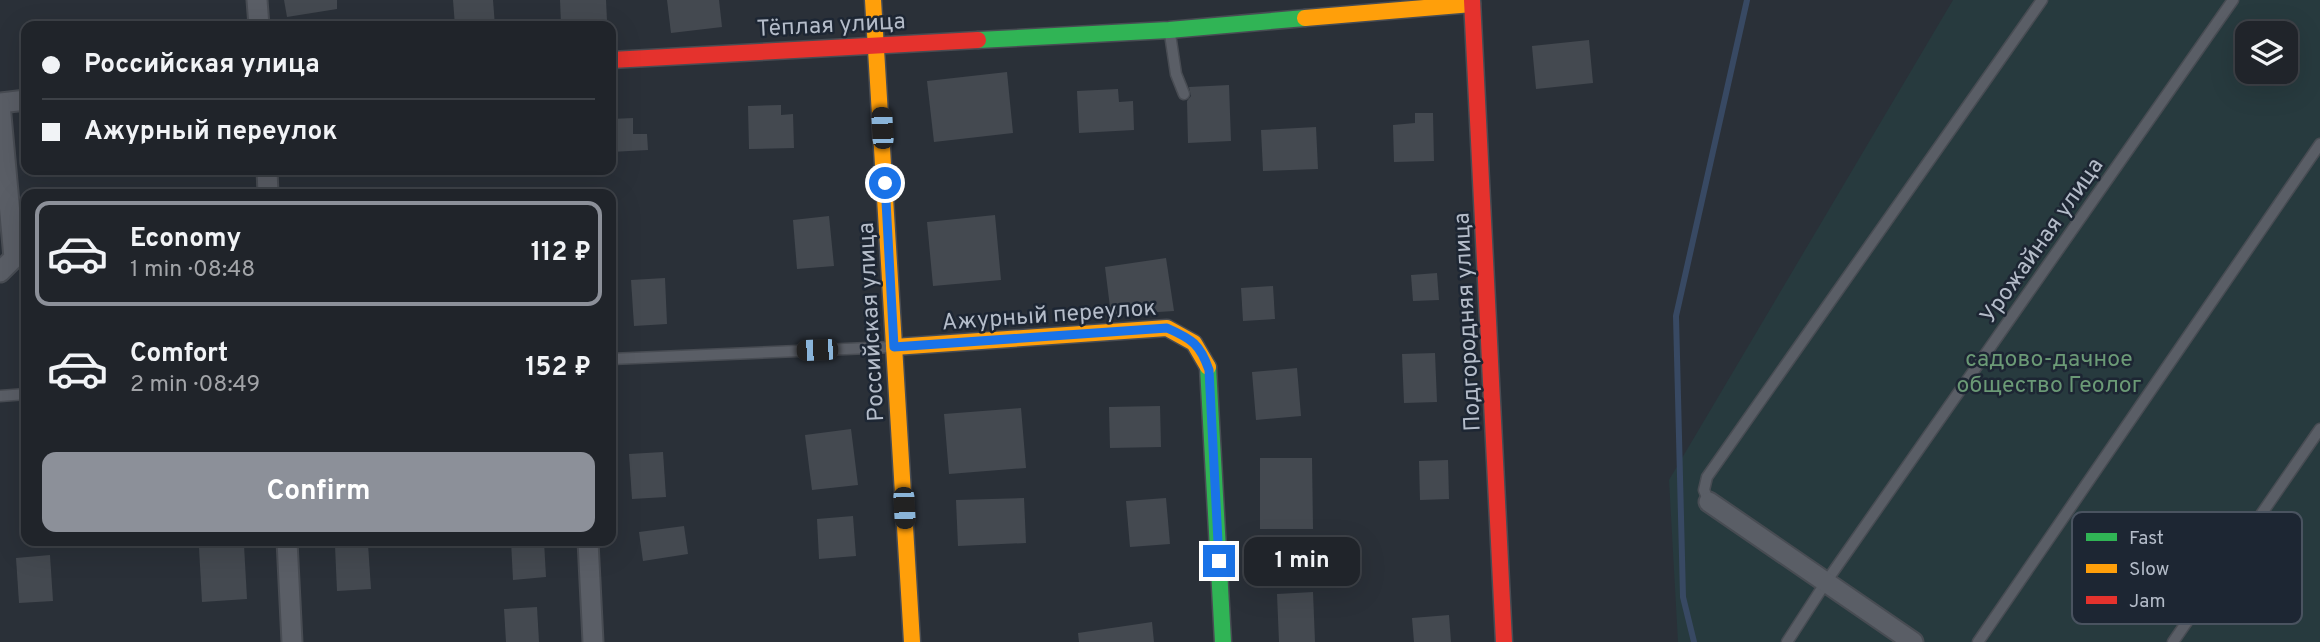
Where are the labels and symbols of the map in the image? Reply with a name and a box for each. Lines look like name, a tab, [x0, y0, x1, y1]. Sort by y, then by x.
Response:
street label: Тёплая улица	[756, 8, 906, 45]
car	[871, 106, 894, 150]
street label: Урожайная улица	[1975, 153, 2111, 330]
route start	[869, 167, 901, 199]
street label: Подгородняя улица	[1448, 212, 1489, 432]
street label: Российская улица	[853, 222, 892, 422]
street label: Ажурный переулок	[941, 295, 1158, 338]
car	[796, 339, 839, 361]
park label: садово-дачное общество Геолог	[1956, 346, 2142, 401]
car	[893, 486, 916, 530]
legend	[2072, 512, 2302, 624]
text: Fast	[2129, 527, 2164, 551]
callout: 1 min	[1244, 536, 1359, 586]
route end	[1203, 545, 1235, 577]
text: Slow	[2129, 558, 2169, 582]
text: Jam	[2129, 590, 2166, 614]

